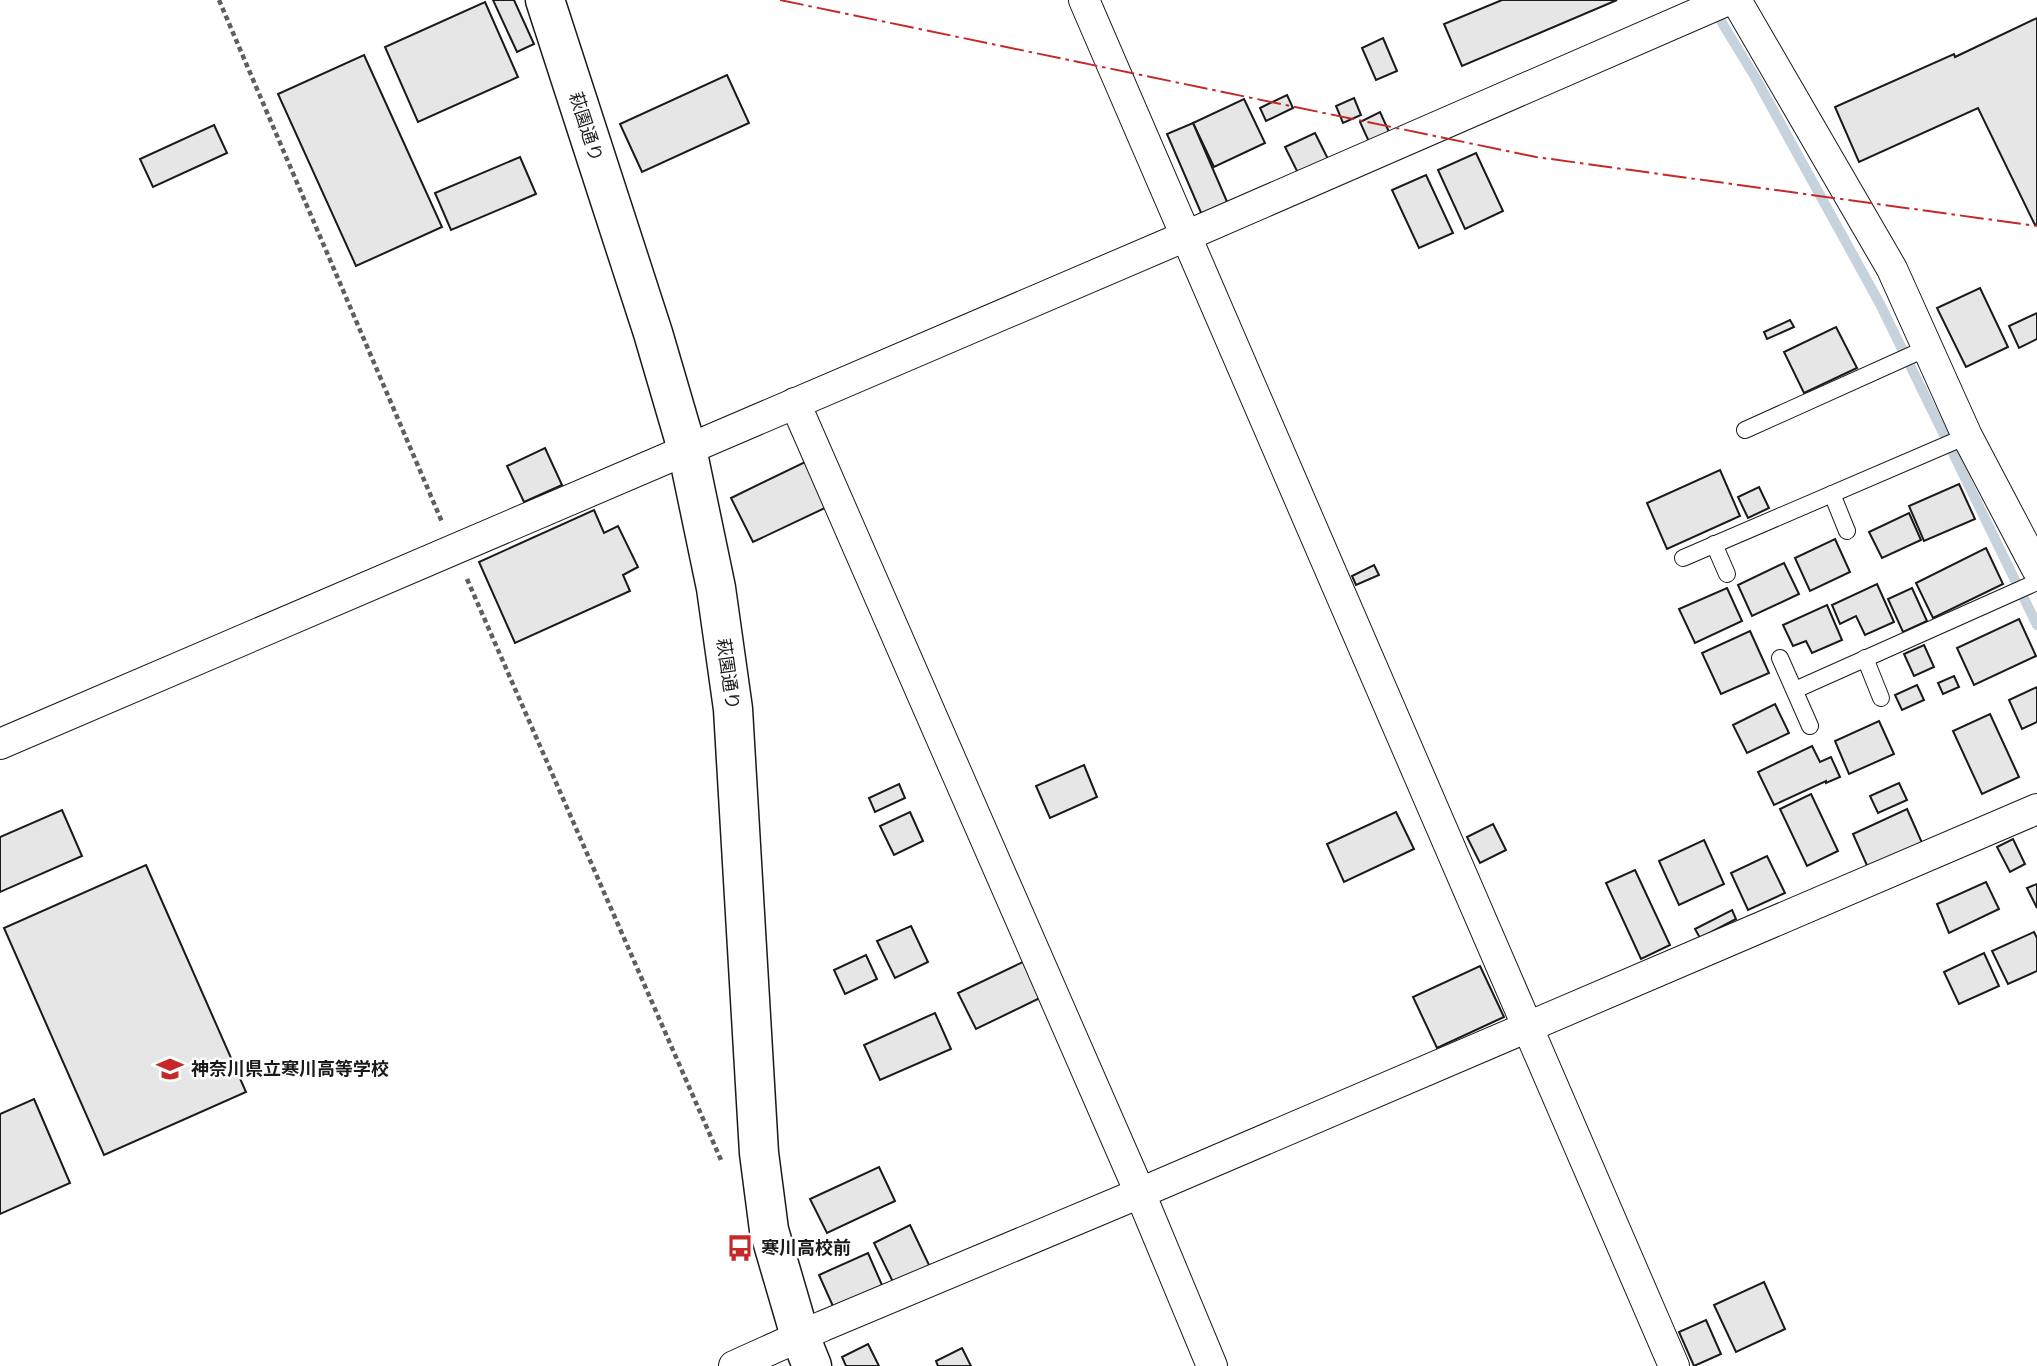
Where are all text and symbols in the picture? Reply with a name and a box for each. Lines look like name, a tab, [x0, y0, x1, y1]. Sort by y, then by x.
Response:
street label: 萩園通り	[564, 89, 608, 165]
street label: 萩園通り	[712, 637, 744, 711]
school or university icon: 神奈川県立寒川高等学校	[155, 1054, 185, 1084]
place label: 神奈川県立寒川高等学校	[191, 1058, 389, 1080]
bus stop icon: 寒川高校前	[725, 1233, 755, 1263]
place label: 寒川高校前	[761, 1237, 851, 1259]

